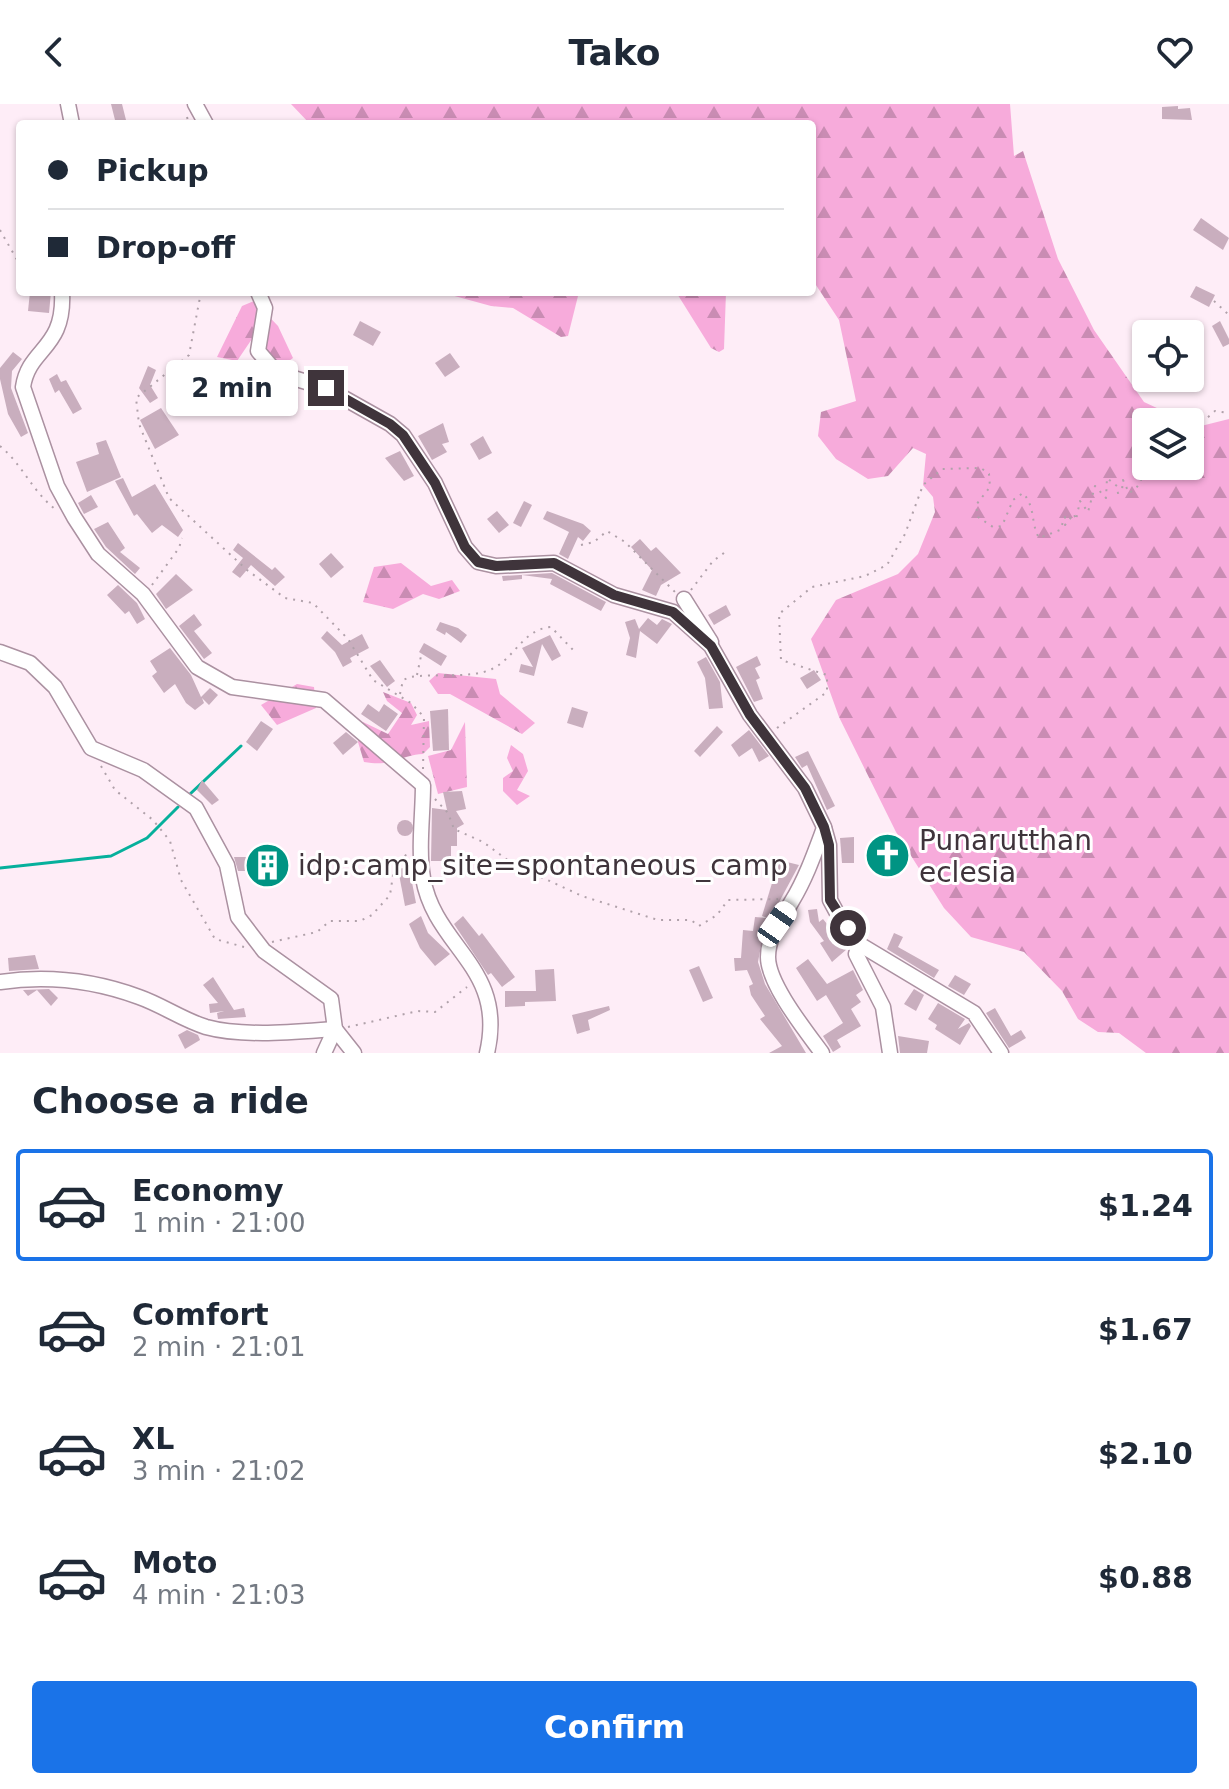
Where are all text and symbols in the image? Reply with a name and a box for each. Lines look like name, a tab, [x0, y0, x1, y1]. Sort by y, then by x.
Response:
icon: back	[32, 30, 76, 74]
icon: heart	[1153, 30, 1197, 74]
text: Tako	[569, 32, 660, 73]
text: Pickup	[96, 153, 209, 188]
text: Drop-off	[96, 230, 235, 265]
map controls	[1132, 320, 1204, 480]
button: locate	[1132, 320, 1204, 392]
callout: 2 min	[166, 360, 298, 416]
route end	[308, 370, 344, 406]
text: 2 min	[191, 373, 273, 403]
button: layers	[1132, 408, 1204, 480]
place label: Punarutthan eclesia	[919, 824, 1092, 889]
church icon: Punarutthan eclesia	[864, 832, 912, 880]
building icon: idp:camp_site=spontaneous_camp	[243, 841, 291, 889]
place label: idp:camp_site=spontaneous_camp	[298, 849, 788, 882]
car	[753, 897, 801, 951]
route start	[830, 910, 866, 946]
text: Choose a ride	[32, 1080, 309, 1121]
icon: car	[36, 1169, 108, 1241]
text: Economy	[132, 1173, 284, 1208]
text: $1.24	[1098, 1188, 1193, 1223]
text: 1 min · 21:00	[132, 1208, 306, 1238]
icon: car	[36, 1293, 108, 1365]
text: Comfort	[132, 1297, 269, 1332]
text: $1.67	[1098, 1312, 1193, 1347]
text: 2 min · 21:01	[132, 1332, 306, 1362]
icon: car	[36, 1417, 108, 1489]
text: XL	[132, 1421, 174, 1456]
text: $2.10	[1098, 1436, 1193, 1471]
text: 3 min · 21:02	[132, 1456, 306, 1486]
icon: car	[36, 1541, 108, 1613]
text: Moto	[132, 1545, 217, 1580]
text: $0.88	[1098, 1560, 1193, 1595]
text: 4 min · 21:03	[132, 1580, 306, 1610]
button: Confirm	[32, 1681, 1197, 1773]

